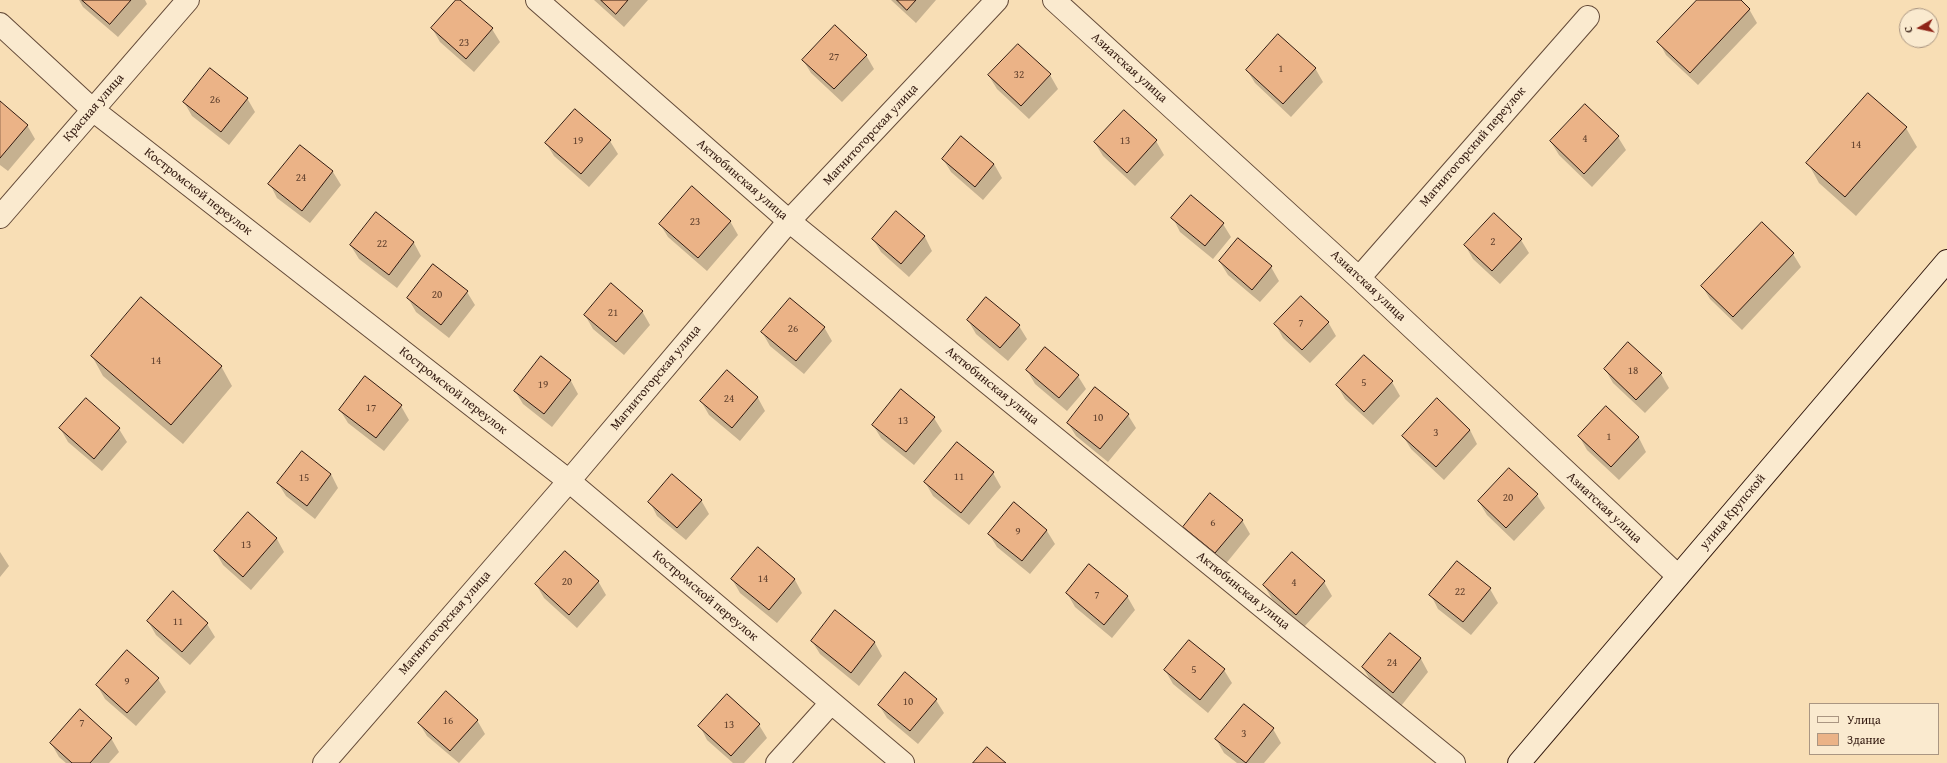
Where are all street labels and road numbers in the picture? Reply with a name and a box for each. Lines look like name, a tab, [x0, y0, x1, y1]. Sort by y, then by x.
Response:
street label: Азиатская улица	[1088, 30, 1170, 106]
street label: Красная улица	[60, 71, 128, 145]
street label: Магнитогорская улица	[820, 81, 922, 189]
street label: Магнитогорский переулок	[1417, 84, 1529, 210]
street label: Актюбинская улица	[693, 136, 791, 224]
street label: Костромской переулок	[141, 145, 255, 239]
street label: Азиатская улица	[1327, 247, 1409, 325]
street label: Магнитогорская улица	[607, 322, 705, 434]
street label: Костромской переулок	[396, 344, 510, 438]
street label: Актюбинская улица	[942, 344, 1042, 428]
street label: Азиатская улица	[1563, 469, 1645, 547]
street label: улица Крупской	[1697, 471, 1769, 553]
street label: Костромской переулок	[649, 547, 761, 645]
street label: Актюбинская улица	[1193, 549, 1293, 633]
street label: Магнитогорская улица	[396, 568, 494, 678]

